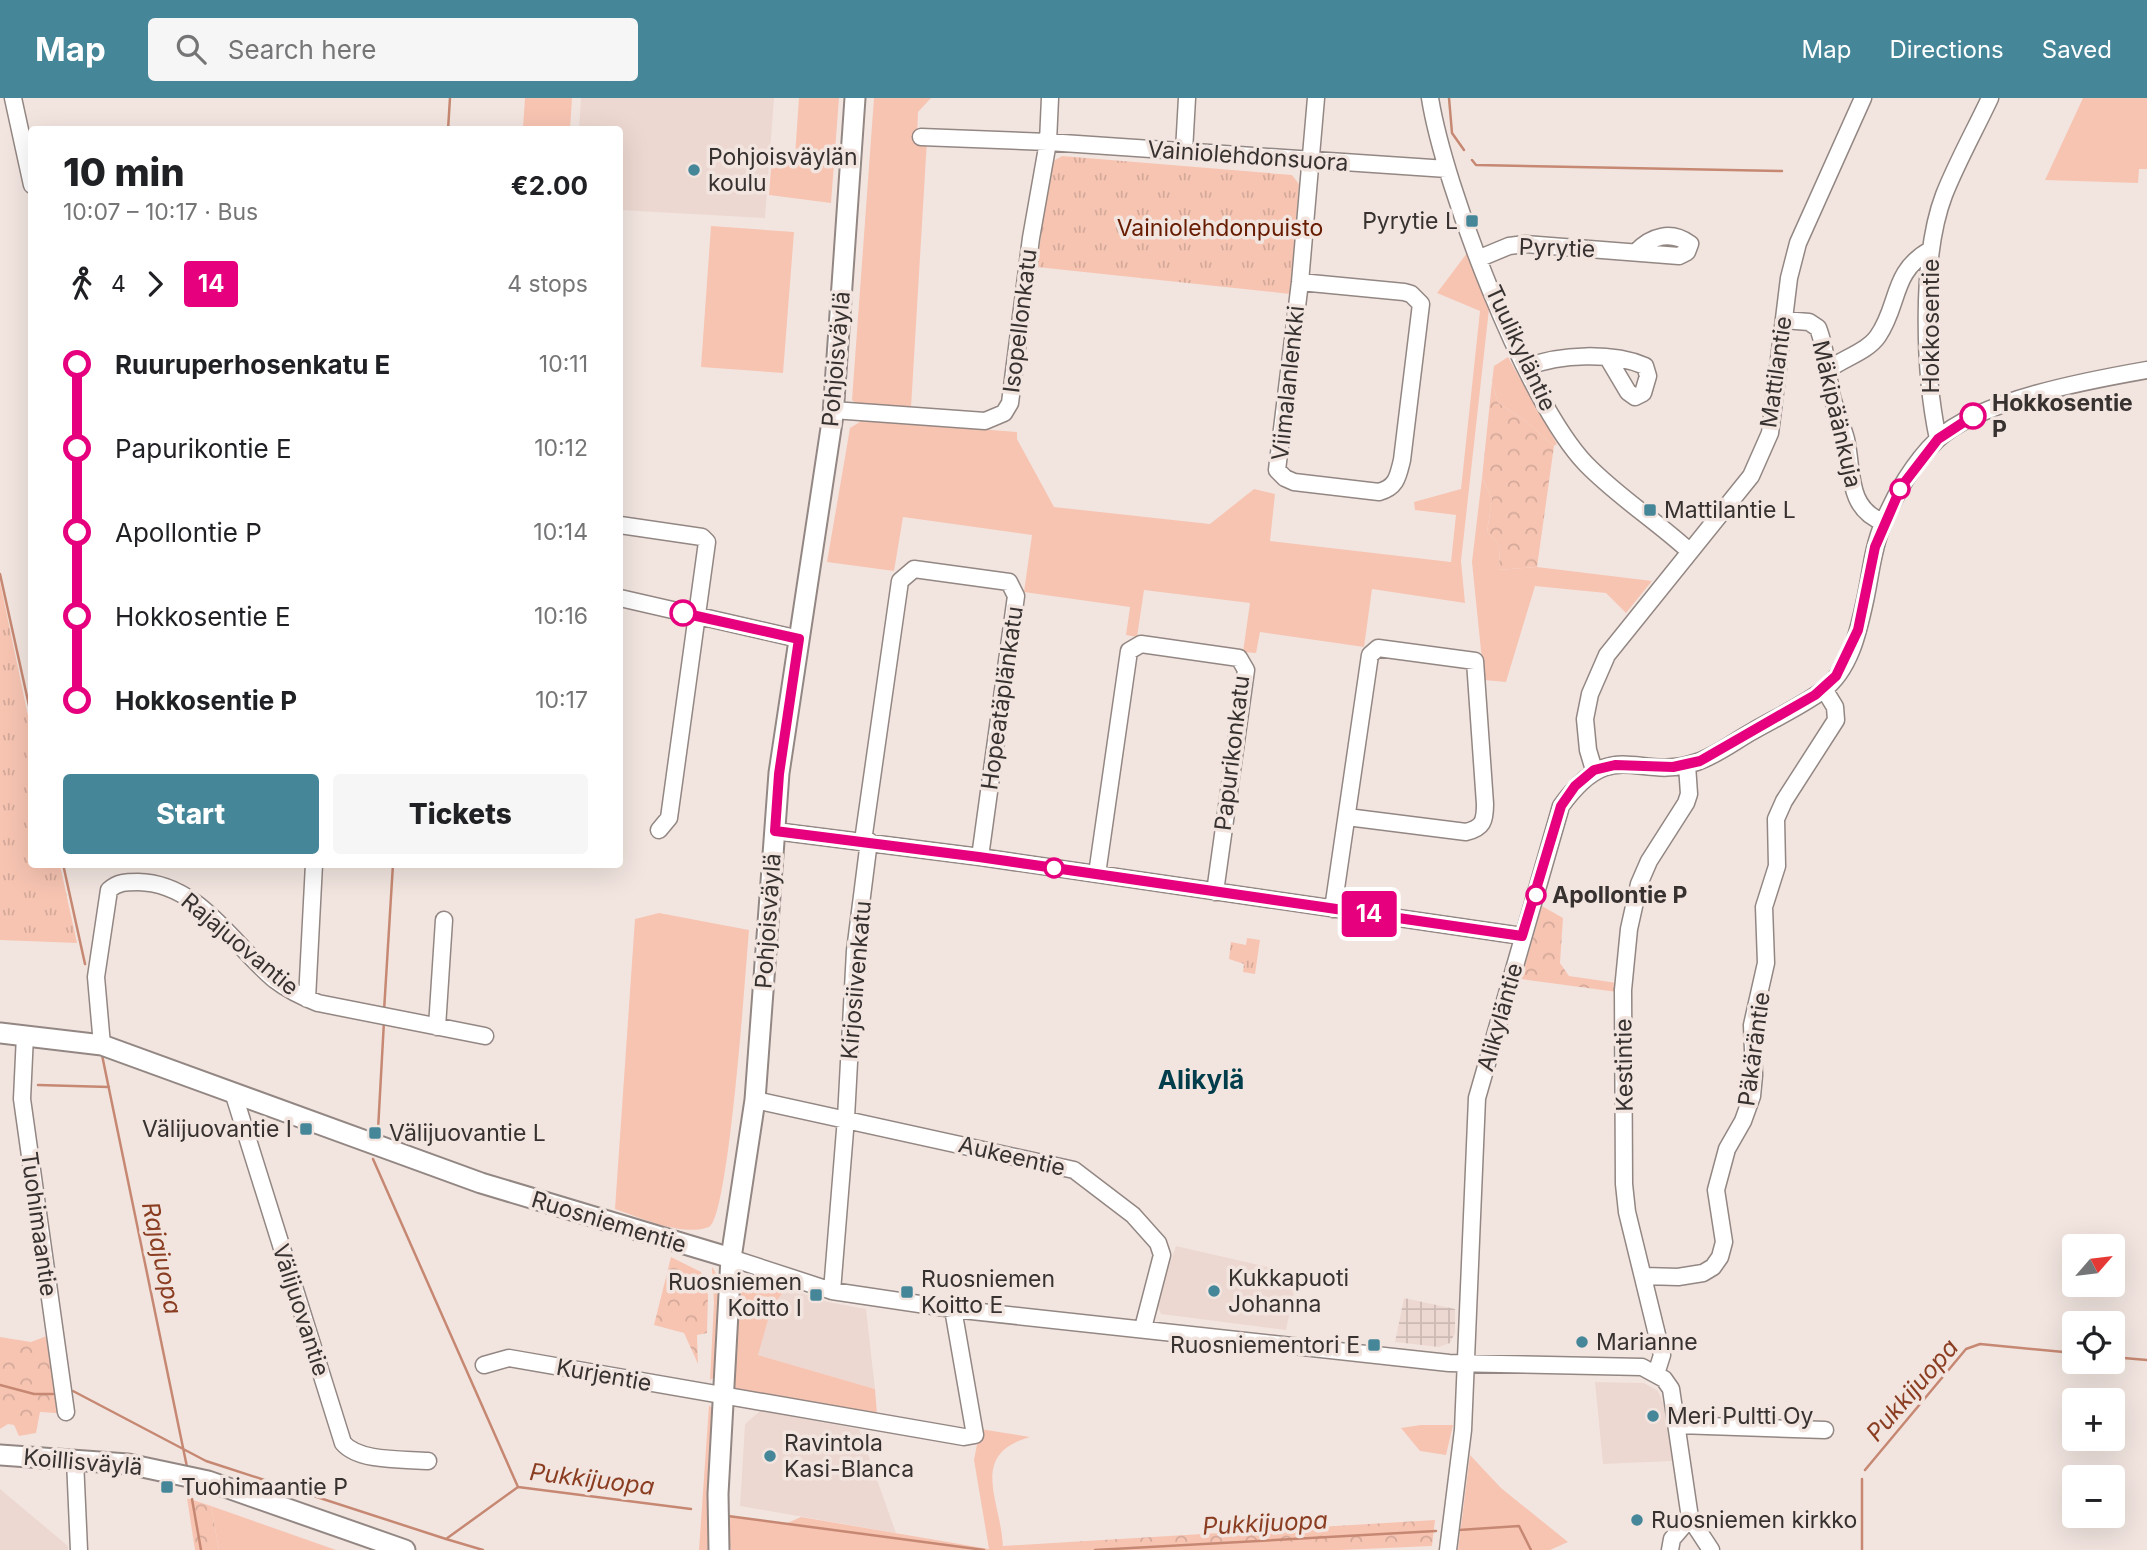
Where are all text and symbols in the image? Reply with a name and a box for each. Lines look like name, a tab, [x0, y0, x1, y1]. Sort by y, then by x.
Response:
search box	[148, 18, 638, 81]
text: Map	[35, 29, 106, 69]
icon: search	[172, 30, 210, 68]
text: Search here	[228, 34, 376, 65]
text: Map	[1802, 35, 1851, 64]
text: Directions	[1889, 35, 2004, 64]
text: Saved	[2042, 35, 2112, 64]
street label: Vainiolehdonsuora	[1147, 135, 1349, 177]
place label: Pohjoisväylän koulu	[708, 143, 858, 197]
text: 10 min	[63, 149, 185, 195]
marker: Pohjoisväylän koulu	[686, 162, 702, 178]
text: €2.00	[511, 170, 588, 201]
text: 10:07 – 10:17 · Bus	[63, 198, 258, 226]
place label: Pyrytie L	[1362, 207, 1458, 235]
marker: Pyrytie L	[1464, 213, 1480, 229]
park label: Vainiolehdonpuisto	[1117, 214, 1323, 242]
street label: Pyrytie	[1518, 233, 1596, 263]
street label: Isopellonkatu	[997, 247, 1043, 395]
street label: Hokkosentie	[1917, 258, 1945, 394]
icon: walk	[63, 265, 101, 303]
icon: forward	[136, 265, 174, 303]
text: 14	[198, 269, 224, 298]
text: 4	[111, 270, 126, 298]
text: 4 stops	[507, 270, 588, 298]
street label: Tuulikyläntie	[1480, 281, 1562, 415]
street label: Pohjoisväylä	[816, 290, 856, 428]
street label: Viimalanlenkki	[1266, 304, 1310, 462]
street label: Mattilantie	[1754, 314, 1798, 430]
street label: Mäkipäänkuja	[1806, 338, 1868, 490]
text: Ruuruperhosenkatu E	[115, 349, 390, 380]
text: 10:11	[539, 350, 588, 378]
place label: Hokkosentie P	[1992, 389, 2133, 443]
marker: Hokkosentie P	[1960, 403, 1986, 429]
text: Papurikontie E	[115, 433, 292, 464]
text: 10:12	[534, 434, 588, 462]
unlabelled marker	[1890, 479, 1910, 499]
place label: Mattilantie L	[1664, 496, 1796, 524]
marker: Mattilantie L	[1642, 502, 1658, 518]
text: Apollontie P	[115, 517, 262, 548]
text: 10:14	[533, 518, 588, 546]
unlabelled marker	[670, 600, 696, 626]
text: Hokkosentie E	[115, 601, 291, 632]
text: 10:16	[534, 602, 588, 630]
street label: Hopeatäplänkatu	[975, 605, 1029, 791]
street label: Papurikonkatu	[1209, 674, 1255, 832]
text: Hokkosentie P	[115, 685, 297, 716]
text: 10:17	[535, 686, 588, 714]
button: Start	[63, 774, 319, 854]
button: Tickets	[333, 774, 588, 854]
street label: Pohjoisväylä	[749, 852, 787, 990]
unlabelled marker	[1044, 858, 1064, 878]
place label: Apollontie P	[1552, 881, 1687, 909]
marker: Apollontie P	[1526, 885, 1546, 905]
street label: Rajajuovantie	[176, 887, 304, 1001]
line badge: 14	[1338, 891, 1400, 937]
street label: Kirjosiivenkatu	[835, 899, 877, 1061]
text: 14	[1356, 899, 1382, 928]
street label: Alikyläntie	[1471, 960, 1529, 1074]
street label: Päkäräntie	[1732, 990, 1776, 1108]
street label: Kestintie	[1609, 1018, 1639, 1112]
district label: Alikylä	[1158, 1064, 1244, 1095]
place label: Välijuovantie I	[142, 1115, 292, 1143]
place label: Välijuovantie L	[389, 1119, 546, 1147]
marker: Välijuovantie I	[298, 1121, 314, 1137]
marker: Välijuovantie L	[367, 1125, 383, 1141]
street label: Aukeentie	[956, 1130, 1068, 1182]
street label: Tuohimaantie	[15, 1150, 63, 1298]
street label: Ruosniementie	[528, 1185, 690, 1259]
water label: Rajajuopa	[136, 1199, 188, 1317]
north arrow	[2062, 1234, 2124, 1297]
map controls	[2062, 1234, 2125, 1528]
street label: Välijuovantie	[266, 1240, 336, 1380]
place label: Kukkapuoti Johanna	[1228, 1264, 1349, 1318]
place label: Ruosniemen Koitto E	[921, 1265, 1055, 1319]
place label: Ruosniemen Koitto I	[668, 1268, 802, 1322]
marker: Kukkapuoti Johanna	[1206, 1283, 1222, 1299]
marker: Ruosniemen Koitto E	[899, 1284, 915, 1300]
marker: Ruosniemen Koitto I	[808, 1287, 824, 1303]
button: locate	[2062, 1311, 2125, 1374]
place label: Marianne	[1596, 1328, 1698, 1356]
place label: Ruosniementori E	[1170, 1331, 1360, 1359]
water label: Pukkijuopa	[1860, 1333, 1964, 1447]
marker: Marianne	[1574, 1334, 1590, 1350]
marker: Ruosniementori E	[1366, 1337, 1382, 1353]
street label: Kurjentie	[554, 1353, 654, 1397]
button: +	[2062, 1388, 2125, 1451]
place label: Meri Pultti Oy	[1667, 1402, 1814, 1430]
marker: Meri Pultti Oy	[1645, 1408, 1661, 1424]
place label: Ravintola Kasi-Blanca	[784, 1429, 914, 1483]
street label: Koillisväylä	[22, 1443, 144, 1481]
marker: Ravintola Kasi-Blanca	[762, 1448, 778, 1464]
water label: Pukkijuopa	[528, 1457, 656, 1501]
button: −	[2062, 1465, 2125, 1528]
place label: Tuohimaantie P	[181, 1473, 348, 1501]
marker: Tuohimaantie P	[159, 1479, 175, 1495]
water label: Pukkijuopa	[1202, 1505, 1328, 1541]
place label: Ruosniemen kirkko	[1651, 1506, 1857, 1534]
marker: Ruosniemen kirkko	[1629, 1512, 1645, 1528]

